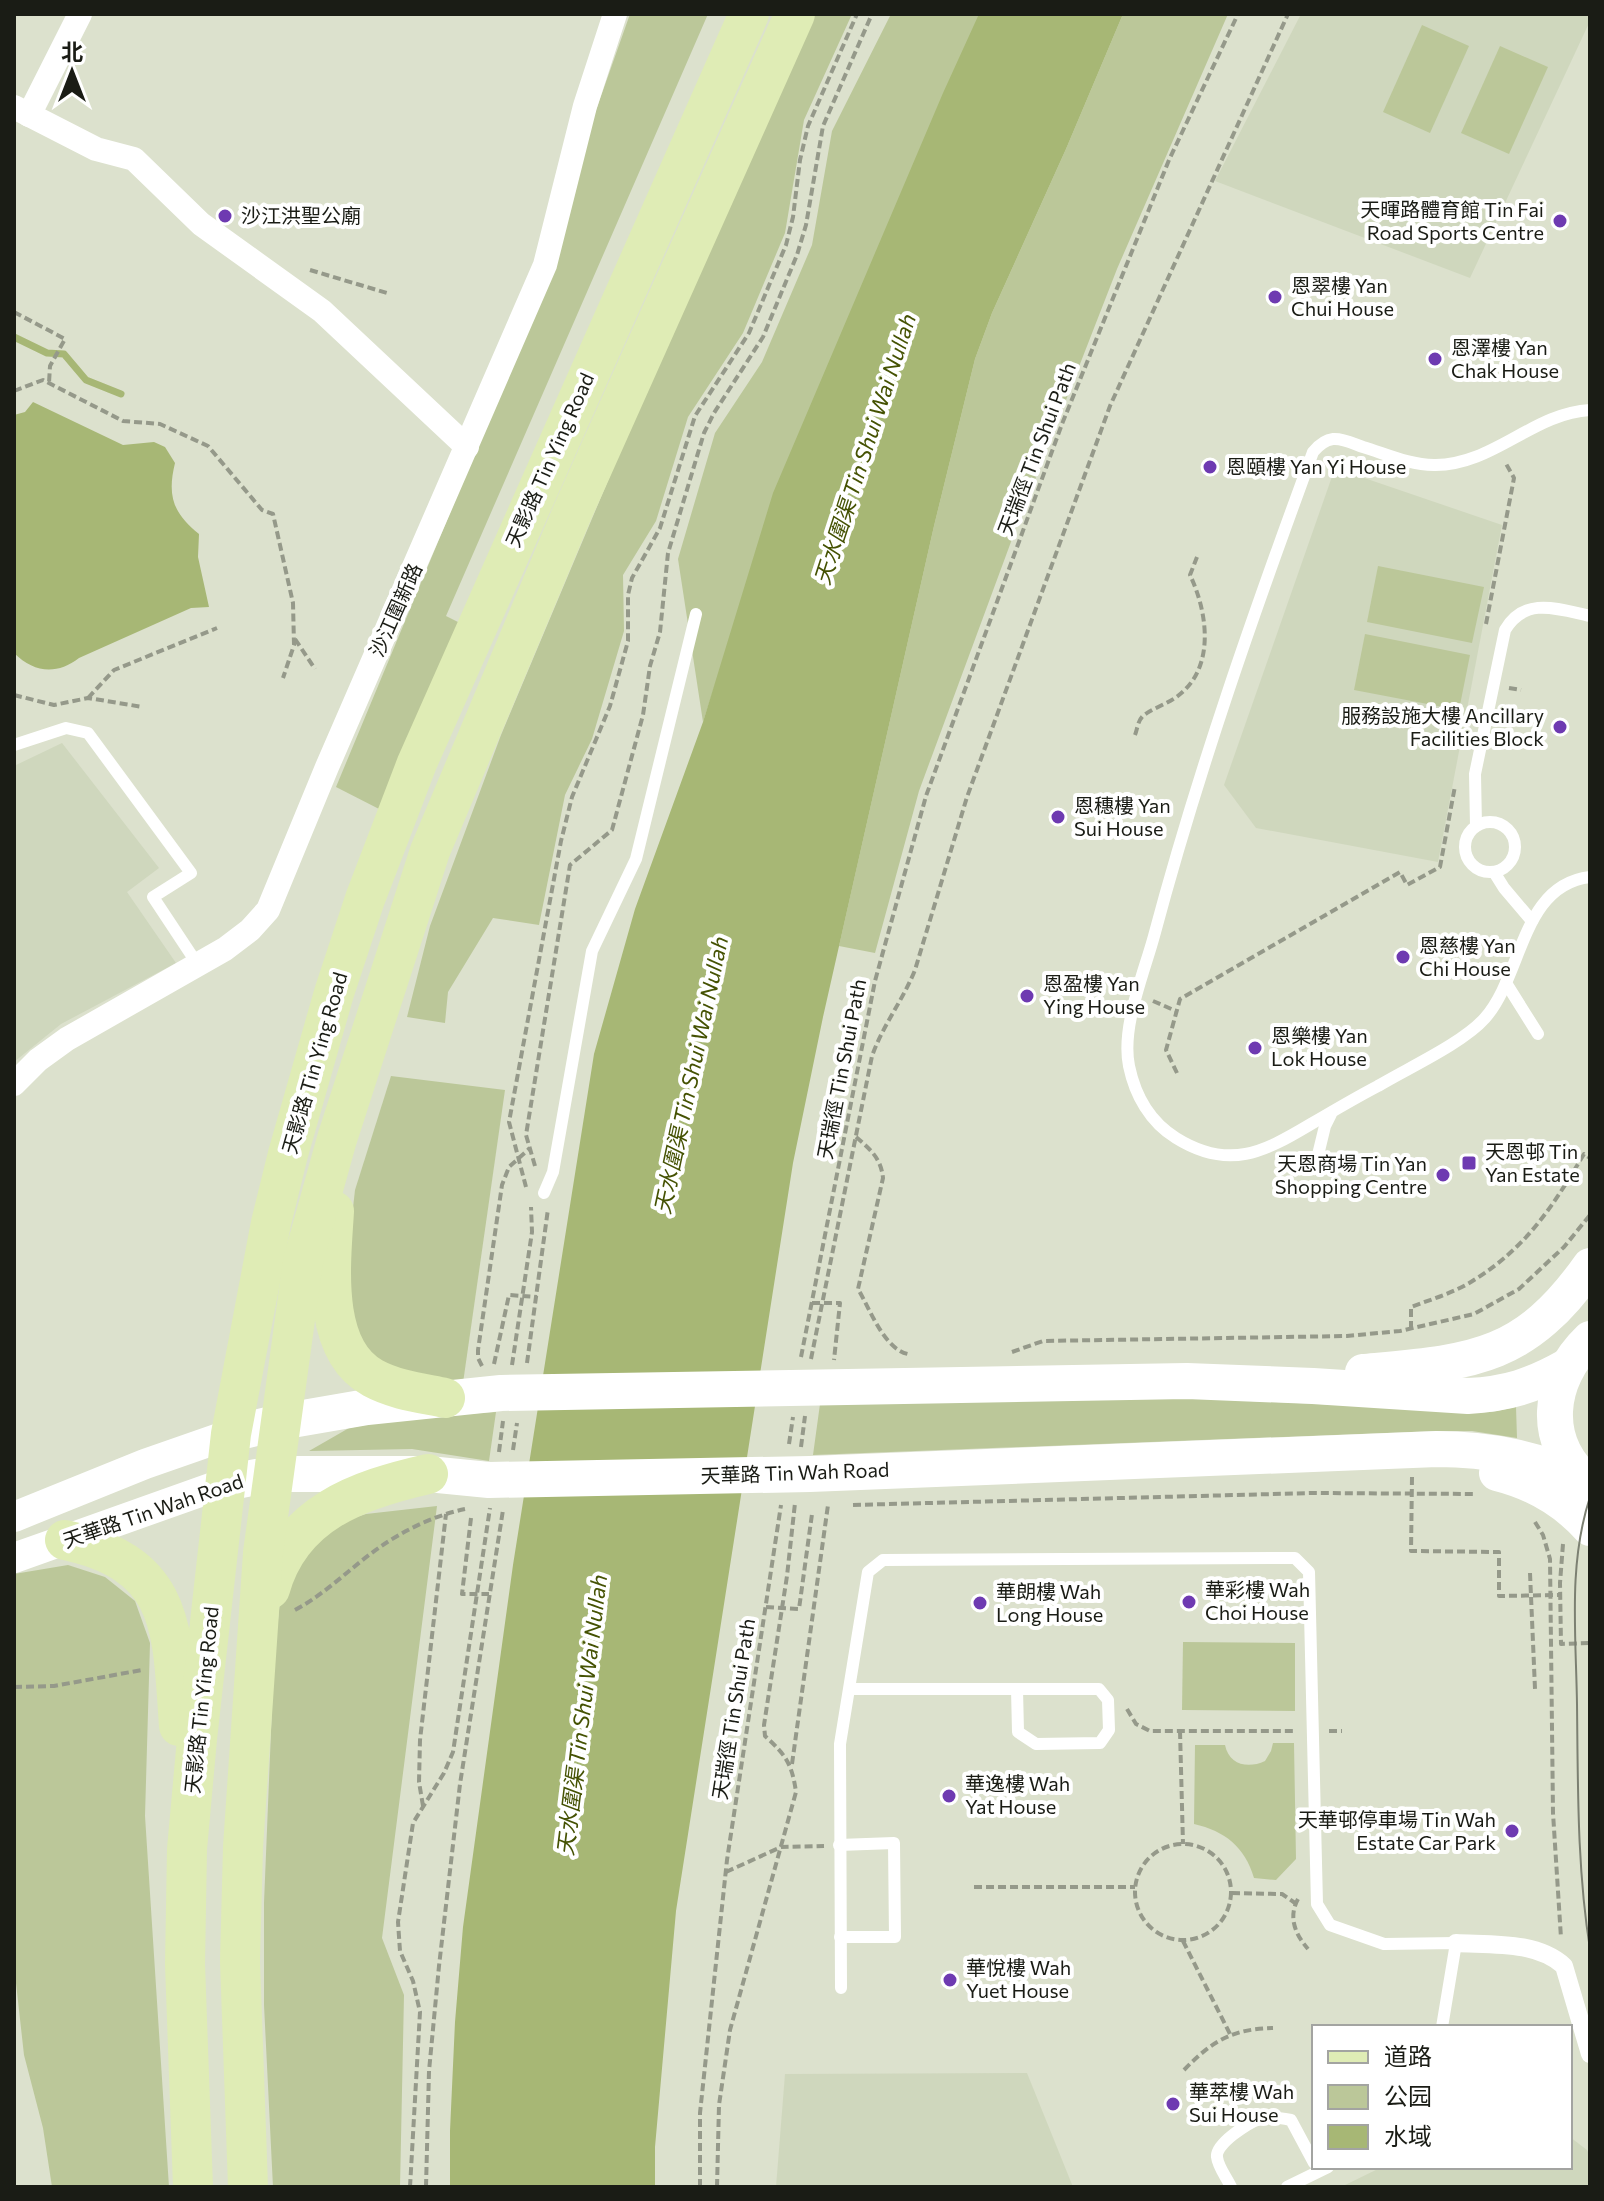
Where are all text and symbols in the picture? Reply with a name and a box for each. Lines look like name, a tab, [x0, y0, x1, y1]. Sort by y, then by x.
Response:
north arrow	[32, 32, 112, 112]
text: 北	[61, 38, 83, 65]
place label: 天暉路體育館 Tin Fai Road Sports Centre	[1360, 197, 1544, 244]
place label: 沙江洪聖公廟	[241, 203, 361, 227]
marker: 沙江洪聖公廟	[216, 207, 234, 225]
marker: 天暉路體育館 Tin Fai Road Sports Centre	[1551, 212, 1569, 230]
place label: 恩翠樓 Yan Chui House	[1291, 273, 1394, 320]
marker: 恩翠樓 Yan Chui House	[1266, 288, 1284, 306]
water label: 天水圍渠 Tin Shui Wai Nullah	[808, 310, 921, 588]
place label: 恩澤樓 Yan Chak House	[1451, 335, 1559, 382]
marker: 恩澤樓 Yan Chak House	[1426, 350, 1444, 368]
street label: 天瑞徑 Tin Shui Path	[992, 359, 1080, 538]
street label: 天影路 Tin Ying Road	[500, 369, 598, 550]
place label: 恩頤樓 Yan Yi House	[1226, 454, 1406, 478]
marker: 恩頤樓 Yan Yi House	[1201, 458, 1219, 476]
street label: 沙江圍新路	[364, 559, 426, 660]
place label: 服務設施大樓 Ancillary Facilities Block	[1341, 703, 1544, 750]
marker: 服務設施大樓 Ancillary Facilities Block	[1551, 718, 1569, 736]
place label: 恩穗樓 Yan Sui House	[1074, 793, 1171, 840]
marker: 恩穗樓 Yan Sui House	[1049, 808, 1067, 826]
place label: 恩慈樓 Yan Chi House	[1419, 933, 1516, 980]
water label: 天水圍渠 Tin Shui Wai Nullah	[648, 934, 733, 1216]
marker: 恩慈樓 Yan Chi House	[1394, 948, 1412, 966]
street label: 天影路 Tin Ying Road	[277, 969, 351, 1156]
place label: 恩盈樓 Yan Ying House	[1043, 971, 1145, 1018]
street label: 天瑞徑 Tin Shui Path	[812, 977, 870, 1161]
marker: 恩盈樓 Yan Ying House	[1018, 987, 1036, 1005]
place label: 恩樂樓 Yan Lok House	[1271, 1023, 1368, 1070]
marker: 恩樂樓 Yan Lok House	[1246, 1039, 1264, 1057]
place label: 天恩邨 Tin Yan Estate	[1485, 1139, 1580, 1186]
place label: 天恩商場 Tin Yan Shopping Centre	[1275, 1151, 1427, 1198]
marker: 天恩邨 Tin Yan Estate	[1460, 1154, 1478, 1172]
marker: 天恩商場 Tin Yan Shopping Centre	[1434, 1166, 1452, 1184]
street label: 天華路 Tin Wah Road	[700, 1457, 890, 1487]
street label: 天華路 Tin Wah Road	[59, 1468, 246, 1552]
water label: 天水圍渠 Tin Shui Wai Nullah	[551, 1573, 612, 1857]
place label: 華彩樓 Wah Choi House	[1205, 1577, 1310, 1624]
place label: 華朗樓 Wah Long House	[996, 1579, 1103, 1626]
marker: 華彩樓 Wah Choi House	[1180, 1593, 1198, 1611]
marker: 華朗樓 Wah Long House	[971, 1594, 989, 1612]
street label: 天影路 Tin Ying Road	[179, 1605, 223, 1795]
street label: 天瑞徑 Tin Shui Path	[707, 1617, 759, 1801]
place label: 華逸樓 Wah Yat House	[965, 1771, 1070, 1818]
marker: 華逸樓 Wah Yat House	[940, 1787, 958, 1805]
place label: 天華邨停車場 Tin Wah Estate Car Park	[1298, 1807, 1496, 1854]
marker: 天華邨停車場 Tin Wah Estate Car Park	[1503, 1822, 1521, 1840]
place label: 華悅樓 Wah Yuet House	[966, 1955, 1071, 2002]
marker: 華悅樓 Wah Yuet House	[941, 1971, 959, 1989]
legend	[1312, 2025, 1572, 2169]
text: 道路	[1384, 2041, 1432, 2070]
place label: 華萃樓 Wah Sui House	[1189, 2079, 1294, 2126]
text: 公园	[1384, 2081, 1432, 2110]
marker: 華萃樓 Wah Sui House	[1164, 2095, 1182, 2113]
text: 水域	[1384, 2121, 1432, 2150]

